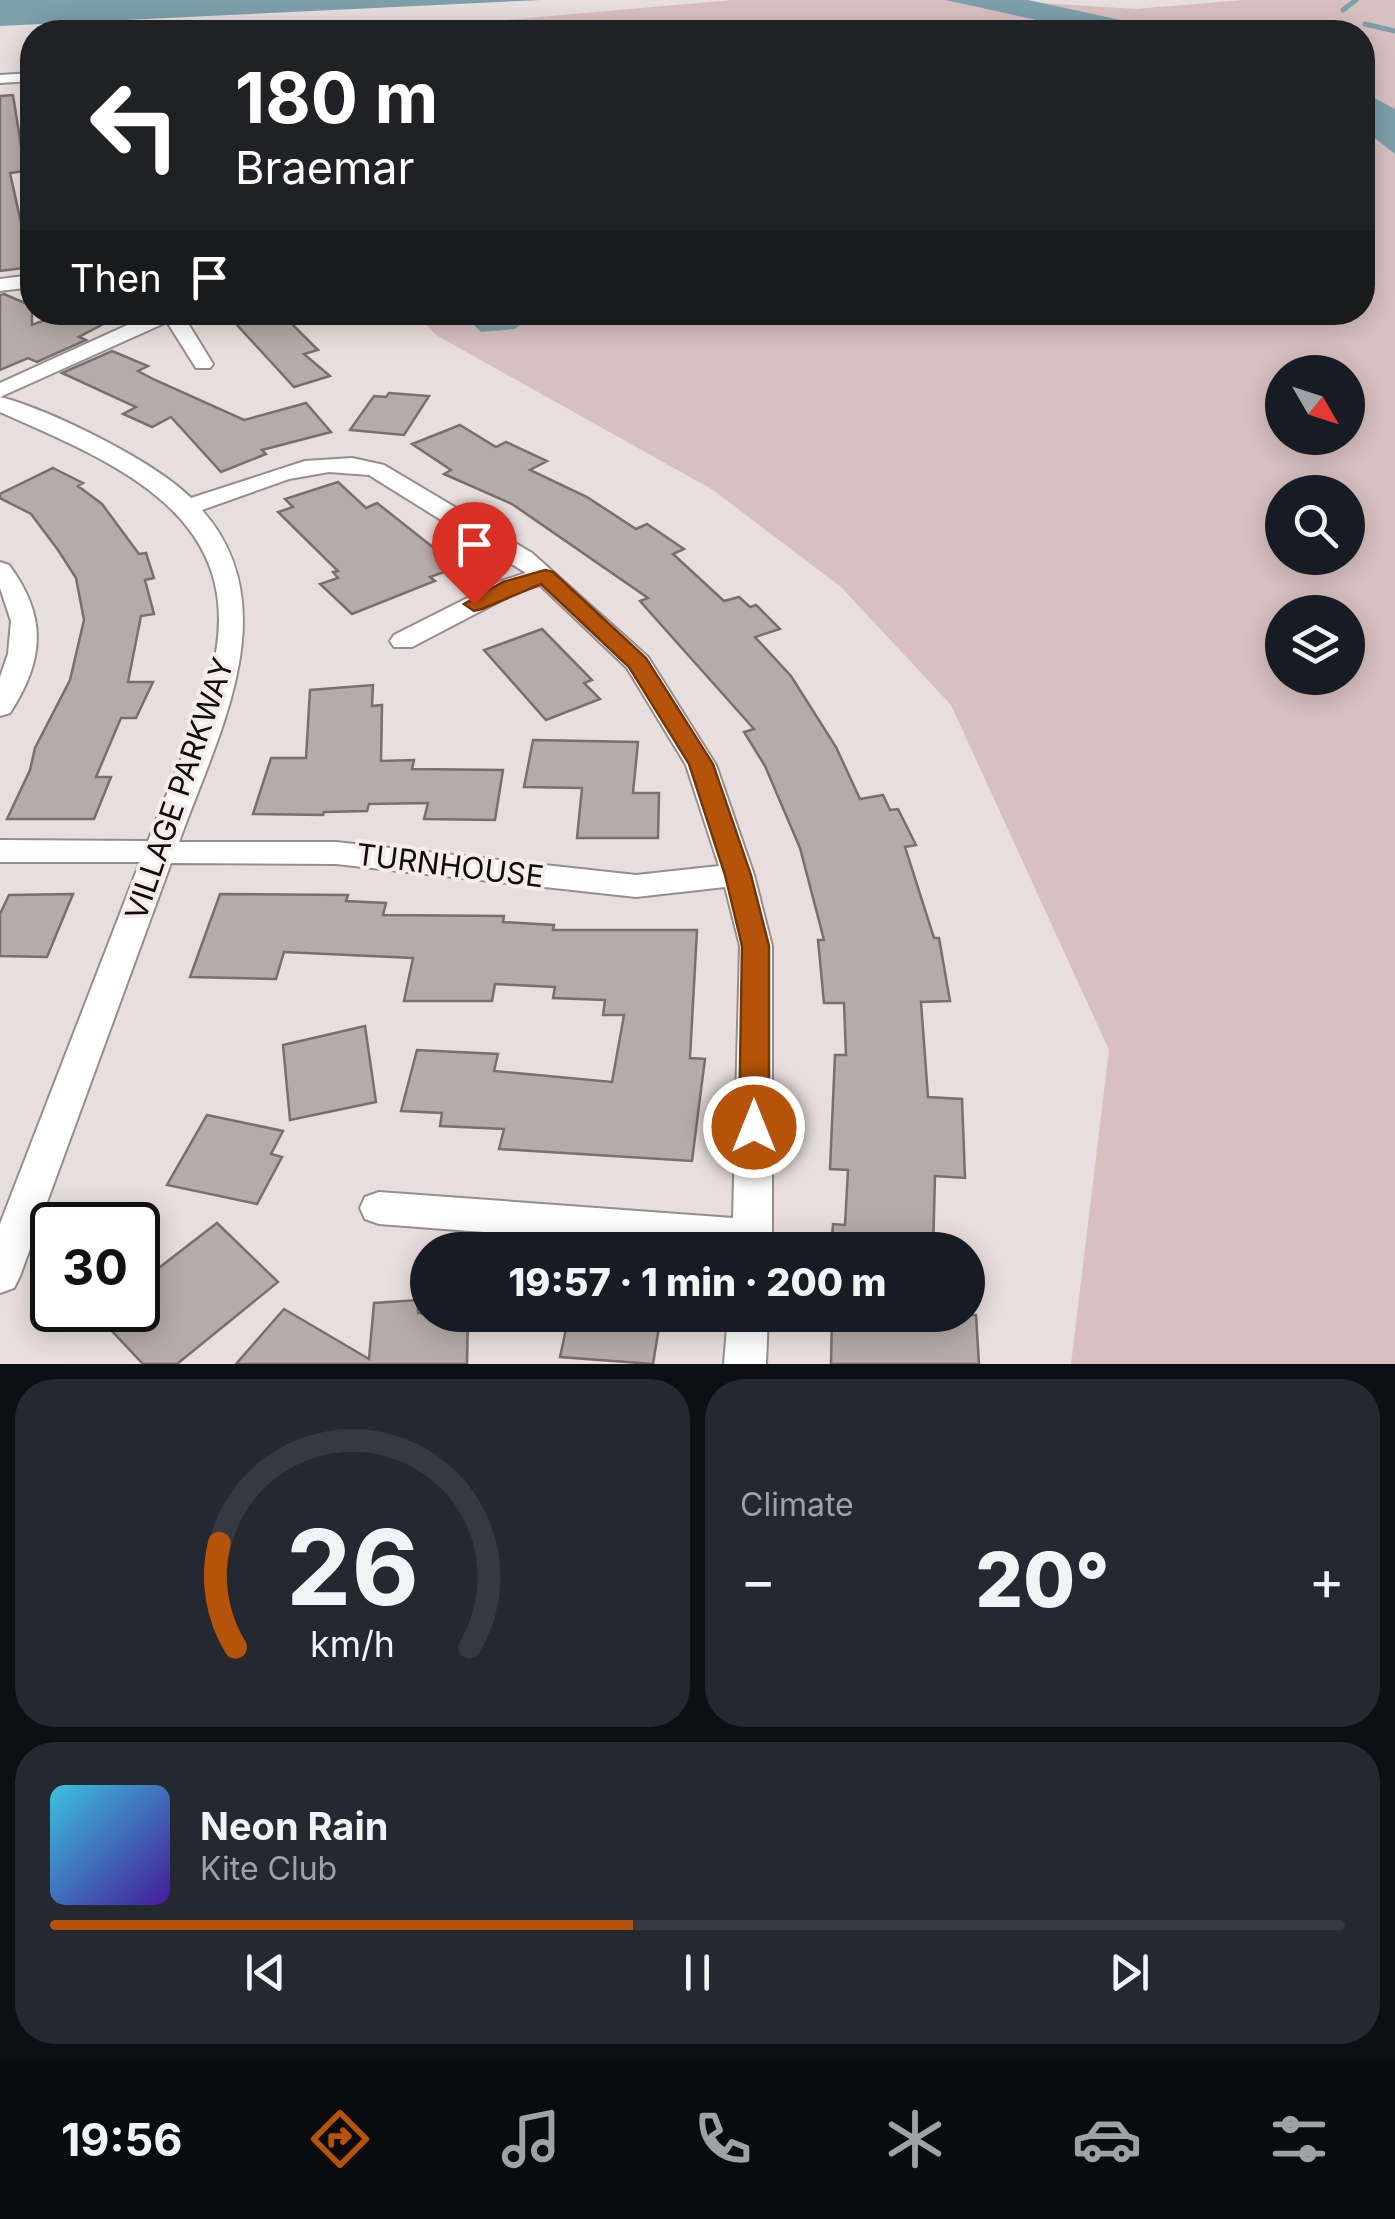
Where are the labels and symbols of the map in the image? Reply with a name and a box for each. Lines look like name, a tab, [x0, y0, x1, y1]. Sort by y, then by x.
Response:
north arrow	[1265, 355, 1365, 455]
pin	[432, 502, 517, 605]
street label: VILLAGE PARKWAY	[117, 653, 241, 925]
street label: TURNHOUSE	[354, 836, 546, 894]
position arrow	[702, 1075, 806, 1179]
speed limit sign: 30	[30, 1202, 160, 1332]

